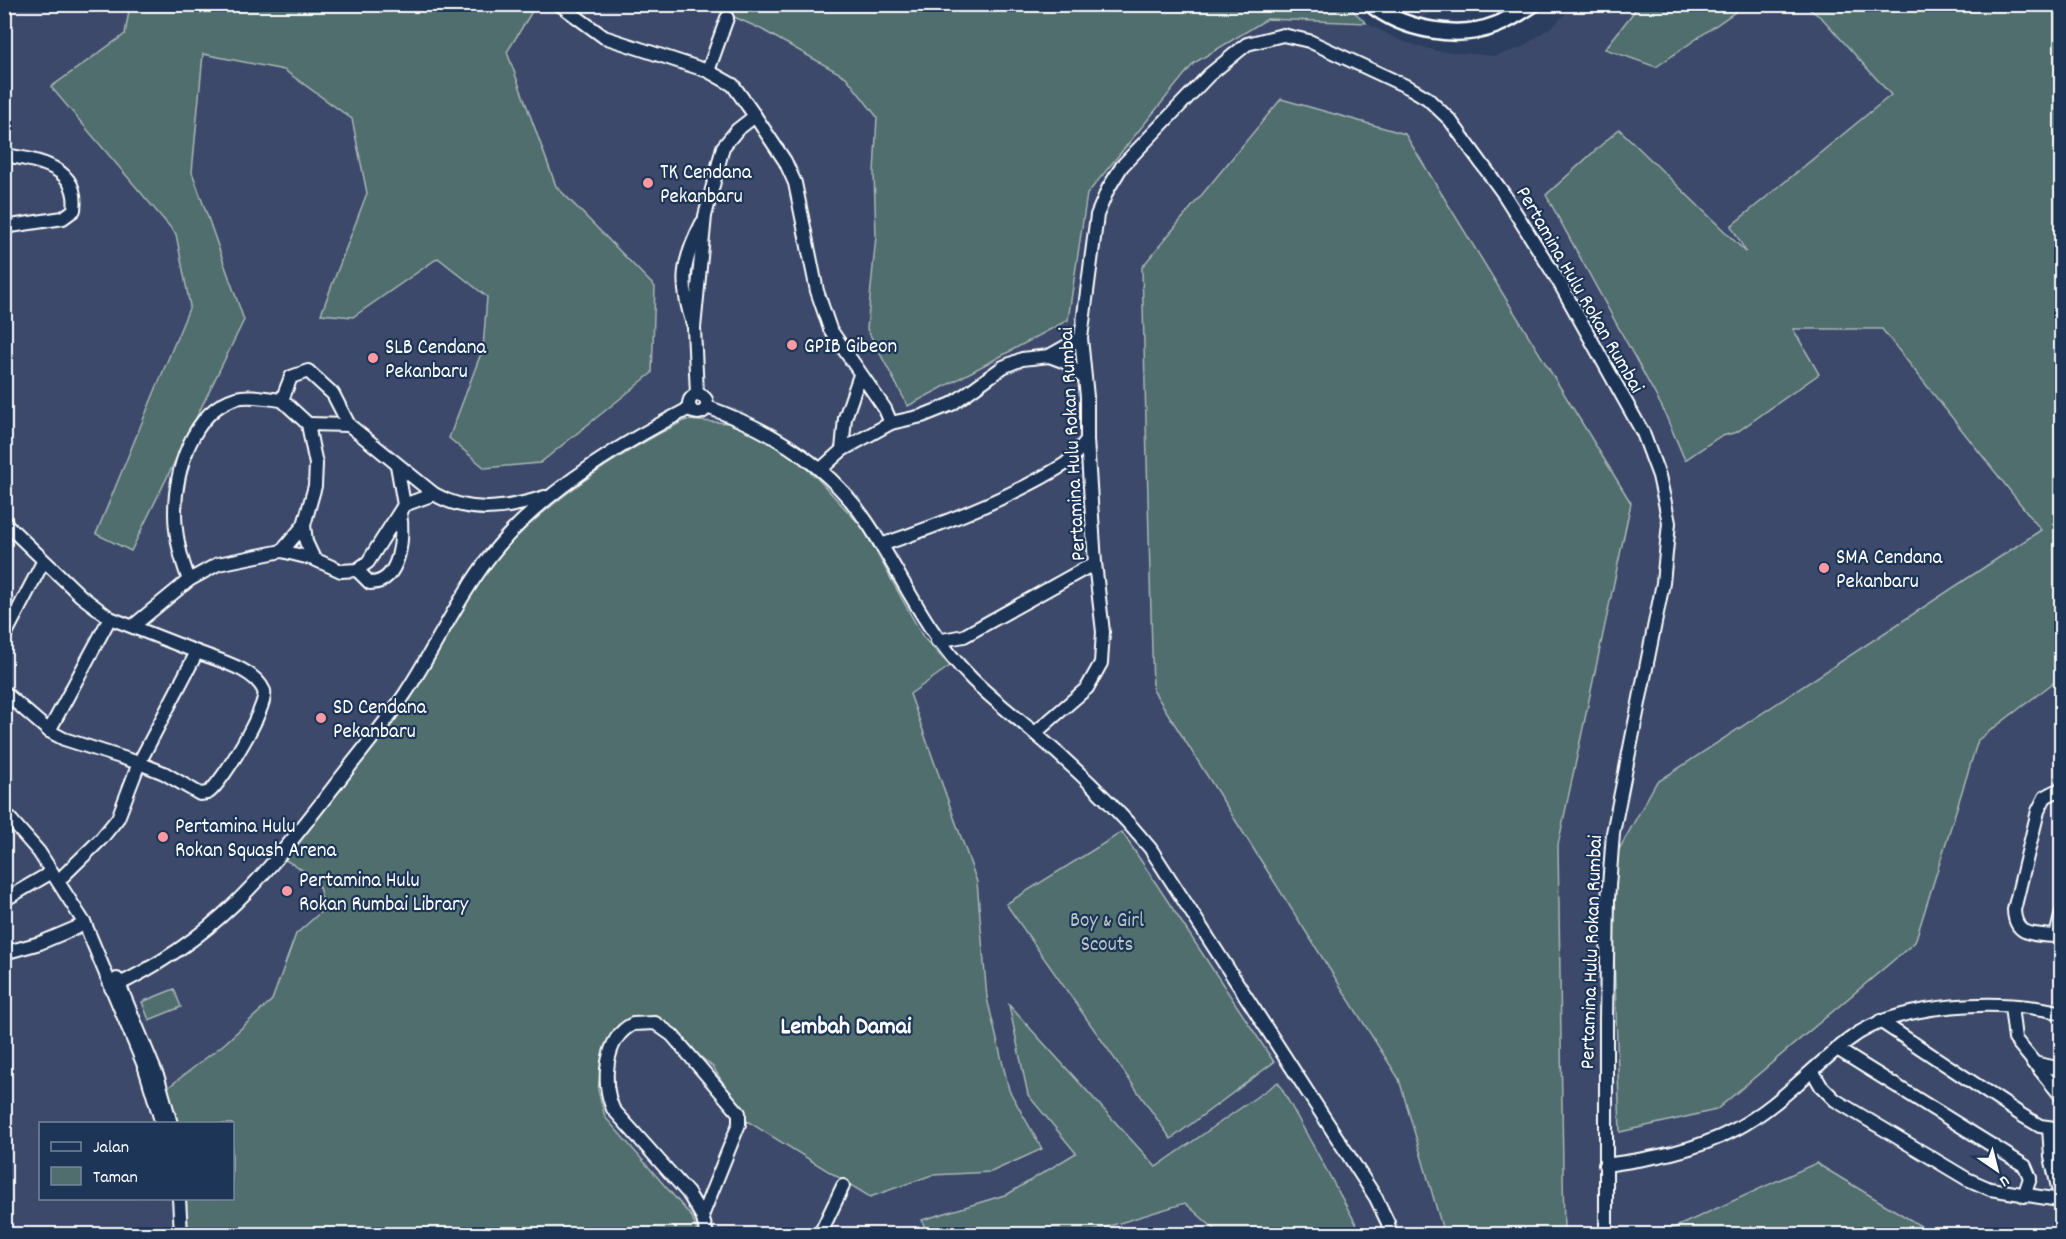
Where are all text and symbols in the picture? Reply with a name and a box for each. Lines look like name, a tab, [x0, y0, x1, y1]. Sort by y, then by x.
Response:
place label: TK Cendana Pekanbaru	[660, 159, 753, 213]
marker: TK Cendana Pekanbaru	[641, 176, 655, 190]
street label: Pertamina Hulu Rokan Rumbai	[1507, 181, 1650, 400]
street label: Pertamina Hulu Rokan Rumbai	[1053, 326, 1095, 562]
place label: GPIB Gibeon	[804, 333, 897, 363]
place label: SLB Cendana Pekanbaru	[385, 334, 487, 388]
marker: GPIB Gibeon	[785, 338, 799, 352]
marker: SLB Cendana Pekanbaru	[366, 351, 380, 365]
place label: SMA Cendana Pekanbaru	[1836, 544, 1944, 598]
marker: SMA Cendana Pekanbaru	[1817, 561, 1831, 575]
place label: SD Cendana Pekanbaru	[333, 694, 428, 748]
marker: SD Cendana Pekanbaru	[314, 711, 328, 725]
place label: Pertamina Hulu Rokan Squash Arena	[175, 813, 338, 867]
marker: Pertamina Hulu Rokan Squash Arena	[156, 830, 170, 844]
street label: Pertamina Hulu Rokan Rumbai	[1574, 834, 1612, 1070]
place label: Pertamina Hulu Rokan Rumbai Library	[299, 867, 469, 921]
marker: Pertamina Hulu Rokan Rumbai Library	[280, 884, 294, 898]
park label: Boy & Girl Scouts	[1070, 907, 1144, 961]
district label: Lembah Damai	[781, 1011, 912, 1045]
legend	[39, 1122, 234, 1200]
text: Jalan	[93, 1136, 129, 1161]
north arrow	[1967, 1140, 2027, 1200]
text: Taman	[93, 1166, 138, 1191]
text: U	[1994, 1169, 2014, 1192]

